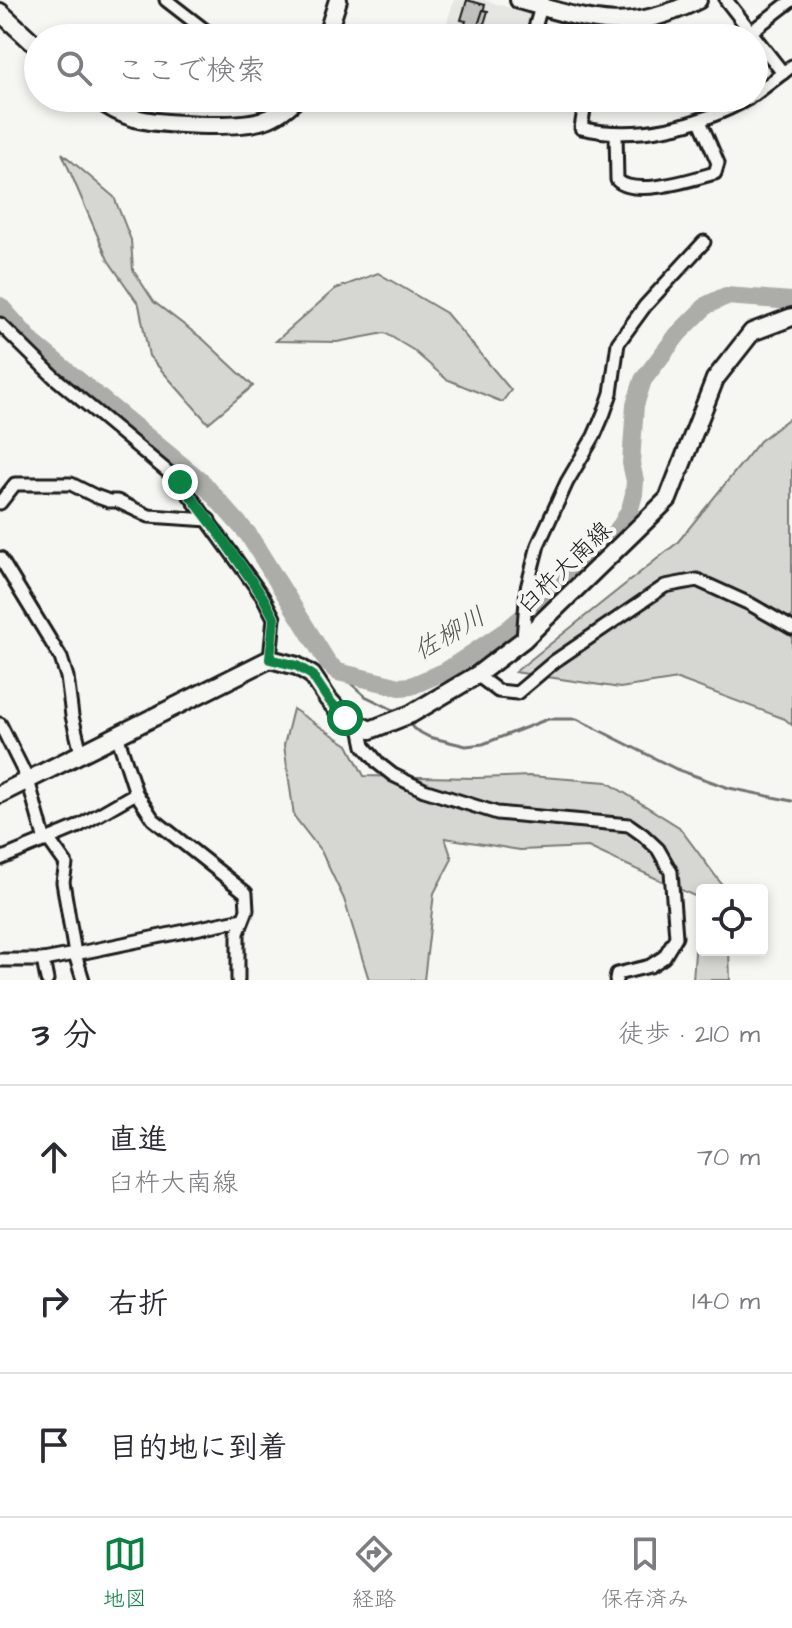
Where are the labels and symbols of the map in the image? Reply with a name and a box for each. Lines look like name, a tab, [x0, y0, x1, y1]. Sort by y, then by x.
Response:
route end	[162, 464, 198, 500]
street label: 臼杵大南線	[510, 514, 620, 622]
water label: 佐柳川	[407, 599, 492, 669]
route start	[327, 700, 363, 736]

